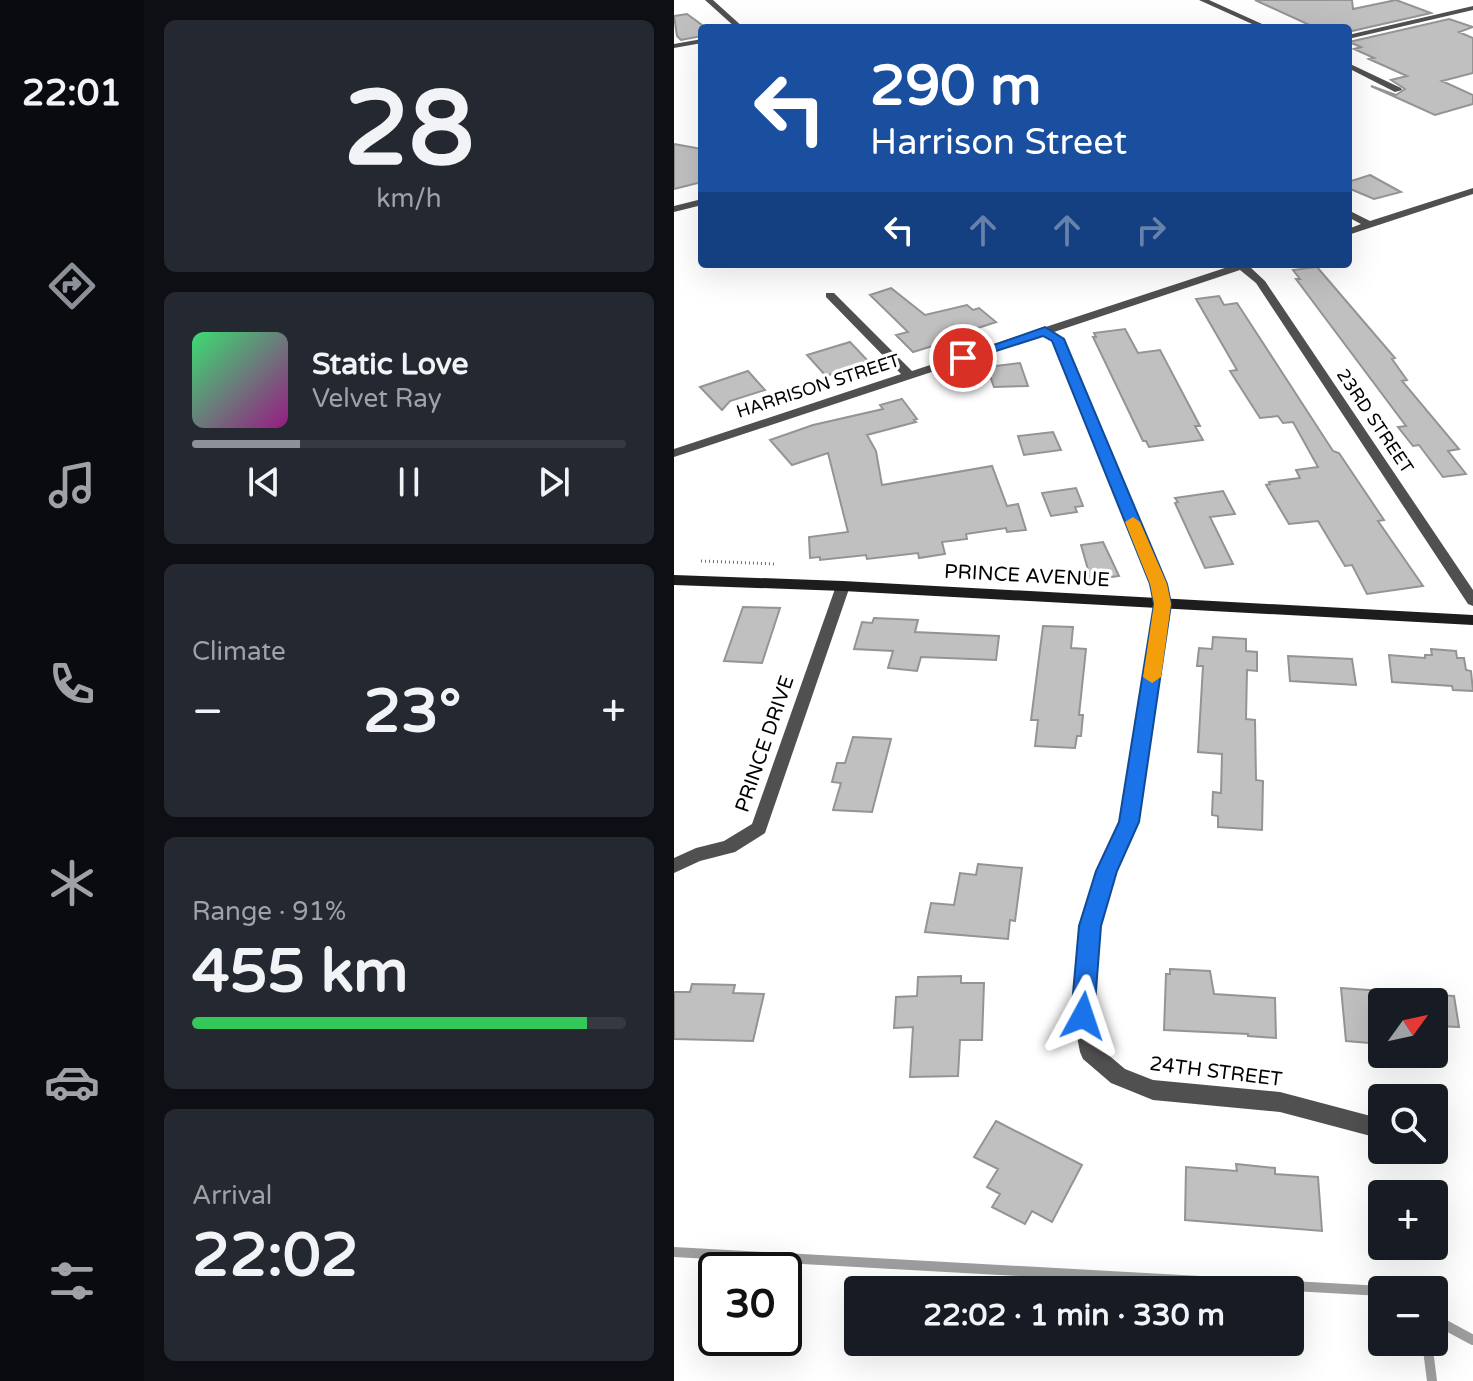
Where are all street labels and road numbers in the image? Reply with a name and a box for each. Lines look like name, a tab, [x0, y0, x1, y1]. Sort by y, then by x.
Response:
street label: HARRISON STREET	[733, 349, 903, 423]
street label: 23RD STREET	[1332, 364, 1418, 478]
street label: PRINCE AVENUE	[944, 560, 1110, 592]
street label: PRINCE DRIVE	[730, 673, 800, 815]
street label: 24TH STREET	[1148, 1052, 1284, 1092]

